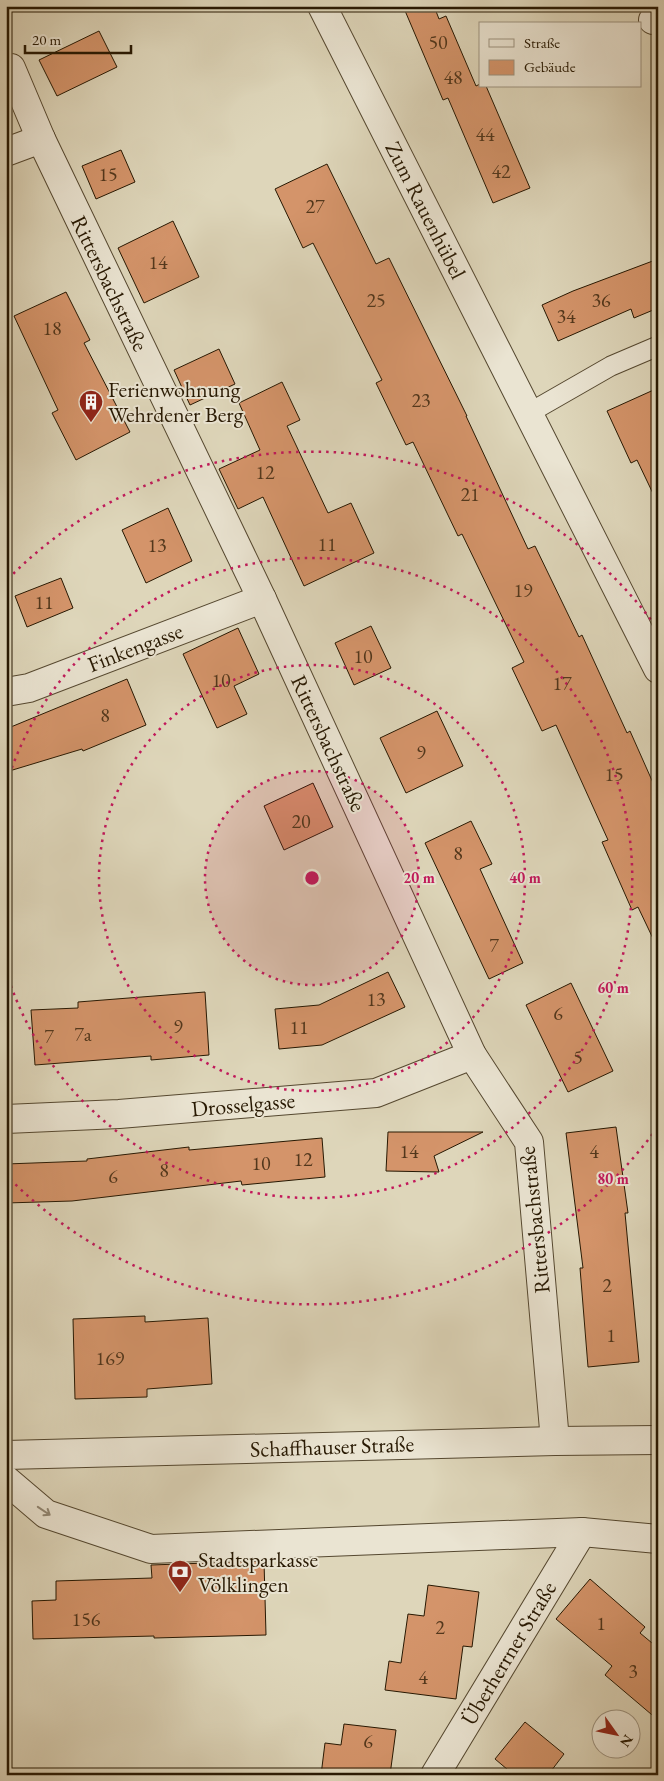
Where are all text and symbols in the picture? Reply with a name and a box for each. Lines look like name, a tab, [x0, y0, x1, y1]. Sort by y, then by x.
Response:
scale bar	[25, 22, 131, 54]
legend	[479, 22, 642, 88]
house number: 50	[428, 29, 448, 55]
text: 20 m	[32, 30, 61, 49]
text: Straße	[524, 33, 560, 52]
text: Gebäude	[524, 57, 576, 76]
house number: 48	[443, 64, 463, 90]
house number: 44	[475, 121, 495, 147]
street label: Zum Rauenhübel	[378, 136, 473, 284]
house number: 42	[491, 158, 511, 184]
house number: 15	[98, 161, 118, 187]
house number: 27	[305, 193, 325, 219]
street label: Rittersbachstraße	[64, 210, 155, 356]
house number: 14	[148, 249, 168, 275]
house number: 25	[366, 287, 386, 313]
house number: 36	[591, 287, 611, 313]
house number: 34	[556, 303, 576, 329]
house number: 18	[42, 315, 62, 341]
place label: Ferienwohnung Wehrdener Berg	[108, 375, 244, 429]
house number: 23	[411, 387, 431, 413]
building icon: Ferienwohnung Wehrdener Berg	[78, 389, 104, 423]
house number: 12	[255, 459, 275, 485]
house number: 21	[460, 481, 480, 507]
house number: 11	[317, 531, 337, 557]
house number: 13	[147, 532, 167, 558]
house number: 19	[513, 577, 533, 603]
house number: 11	[34, 589, 54, 615]
street label: Finkengasse	[83, 616, 187, 679]
house number: 10	[353, 643, 373, 669]
house number: 10	[211, 667, 231, 693]
street label: Rittersbachstraße	[284, 670, 373, 817]
house number: 17	[552, 670, 572, 696]
house number: 8	[100, 702, 110, 728]
house number: 9	[416, 739, 426, 765]
house number: 15	[604, 761, 624, 787]
house number: 20	[291, 808, 311, 834]
house number: 8	[453, 840, 463, 866]
text: 20 m	[403, 868, 435, 887]
text: 40 m	[509, 868, 541, 887]
centre of rings	[303, 869, 321, 887]
house number: 7	[489, 932, 499, 958]
text: 60 m	[597, 978, 629, 997]
house number: 13	[366, 986, 386, 1012]
house number: 6	[553, 1000, 563, 1026]
house number: 9	[173, 1013, 183, 1039]
house number: 11	[289, 1014, 309, 1040]
house number: 7a	[74, 1021, 92, 1047]
house number: 7	[44, 1023, 54, 1049]
house number: 5	[573, 1044, 583, 1070]
street label: Drosselgasse	[190, 1085, 297, 1123]
house number: 14	[399, 1138, 419, 1164]
house number: 4	[589, 1138, 599, 1164]
street label: Rittersbachstraße	[512, 1145, 557, 1295]
house number: 12	[293, 1146, 313, 1172]
house number: 10	[251, 1150, 271, 1176]
house number: 8	[159, 1157, 169, 1183]
house number: 6	[108, 1163, 118, 1189]
text: 80 m	[597, 1169, 629, 1188]
house number: 2	[602, 1272, 612, 1298]
house number: 1	[606, 1322, 616, 1348]
house number: 169	[96, 1345, 125, 1371]
street label: Schaffhauser Straße	[250, 1429, 415, 1464]
one-way arrow	[37, 1506, 51, 1516]
place label: Stadtsparkasse Völklingen	[198, 1545, 318, 1599]
bank icon: Stadtsparkasse Völklingen	[167, 1559, 193, 1593]
street label: Überherrner Straße	[454, 1576, 563, 1731]
house number: 156	[72, 1606, 101, 1632]
house number: 1	[596, 1610, 606, 1636]
house number: 2	[435, 1614, 445, 1640]
house number: 3	[628, 1658, 638, 1684]
house number: 4	[418, 1664, 428, 1690]
north arrow	[592, 1708, 642, 1758]
house number: 6	[363, 1728, 373, 1754]
text: N	[616, 1731, 638, 1751]

